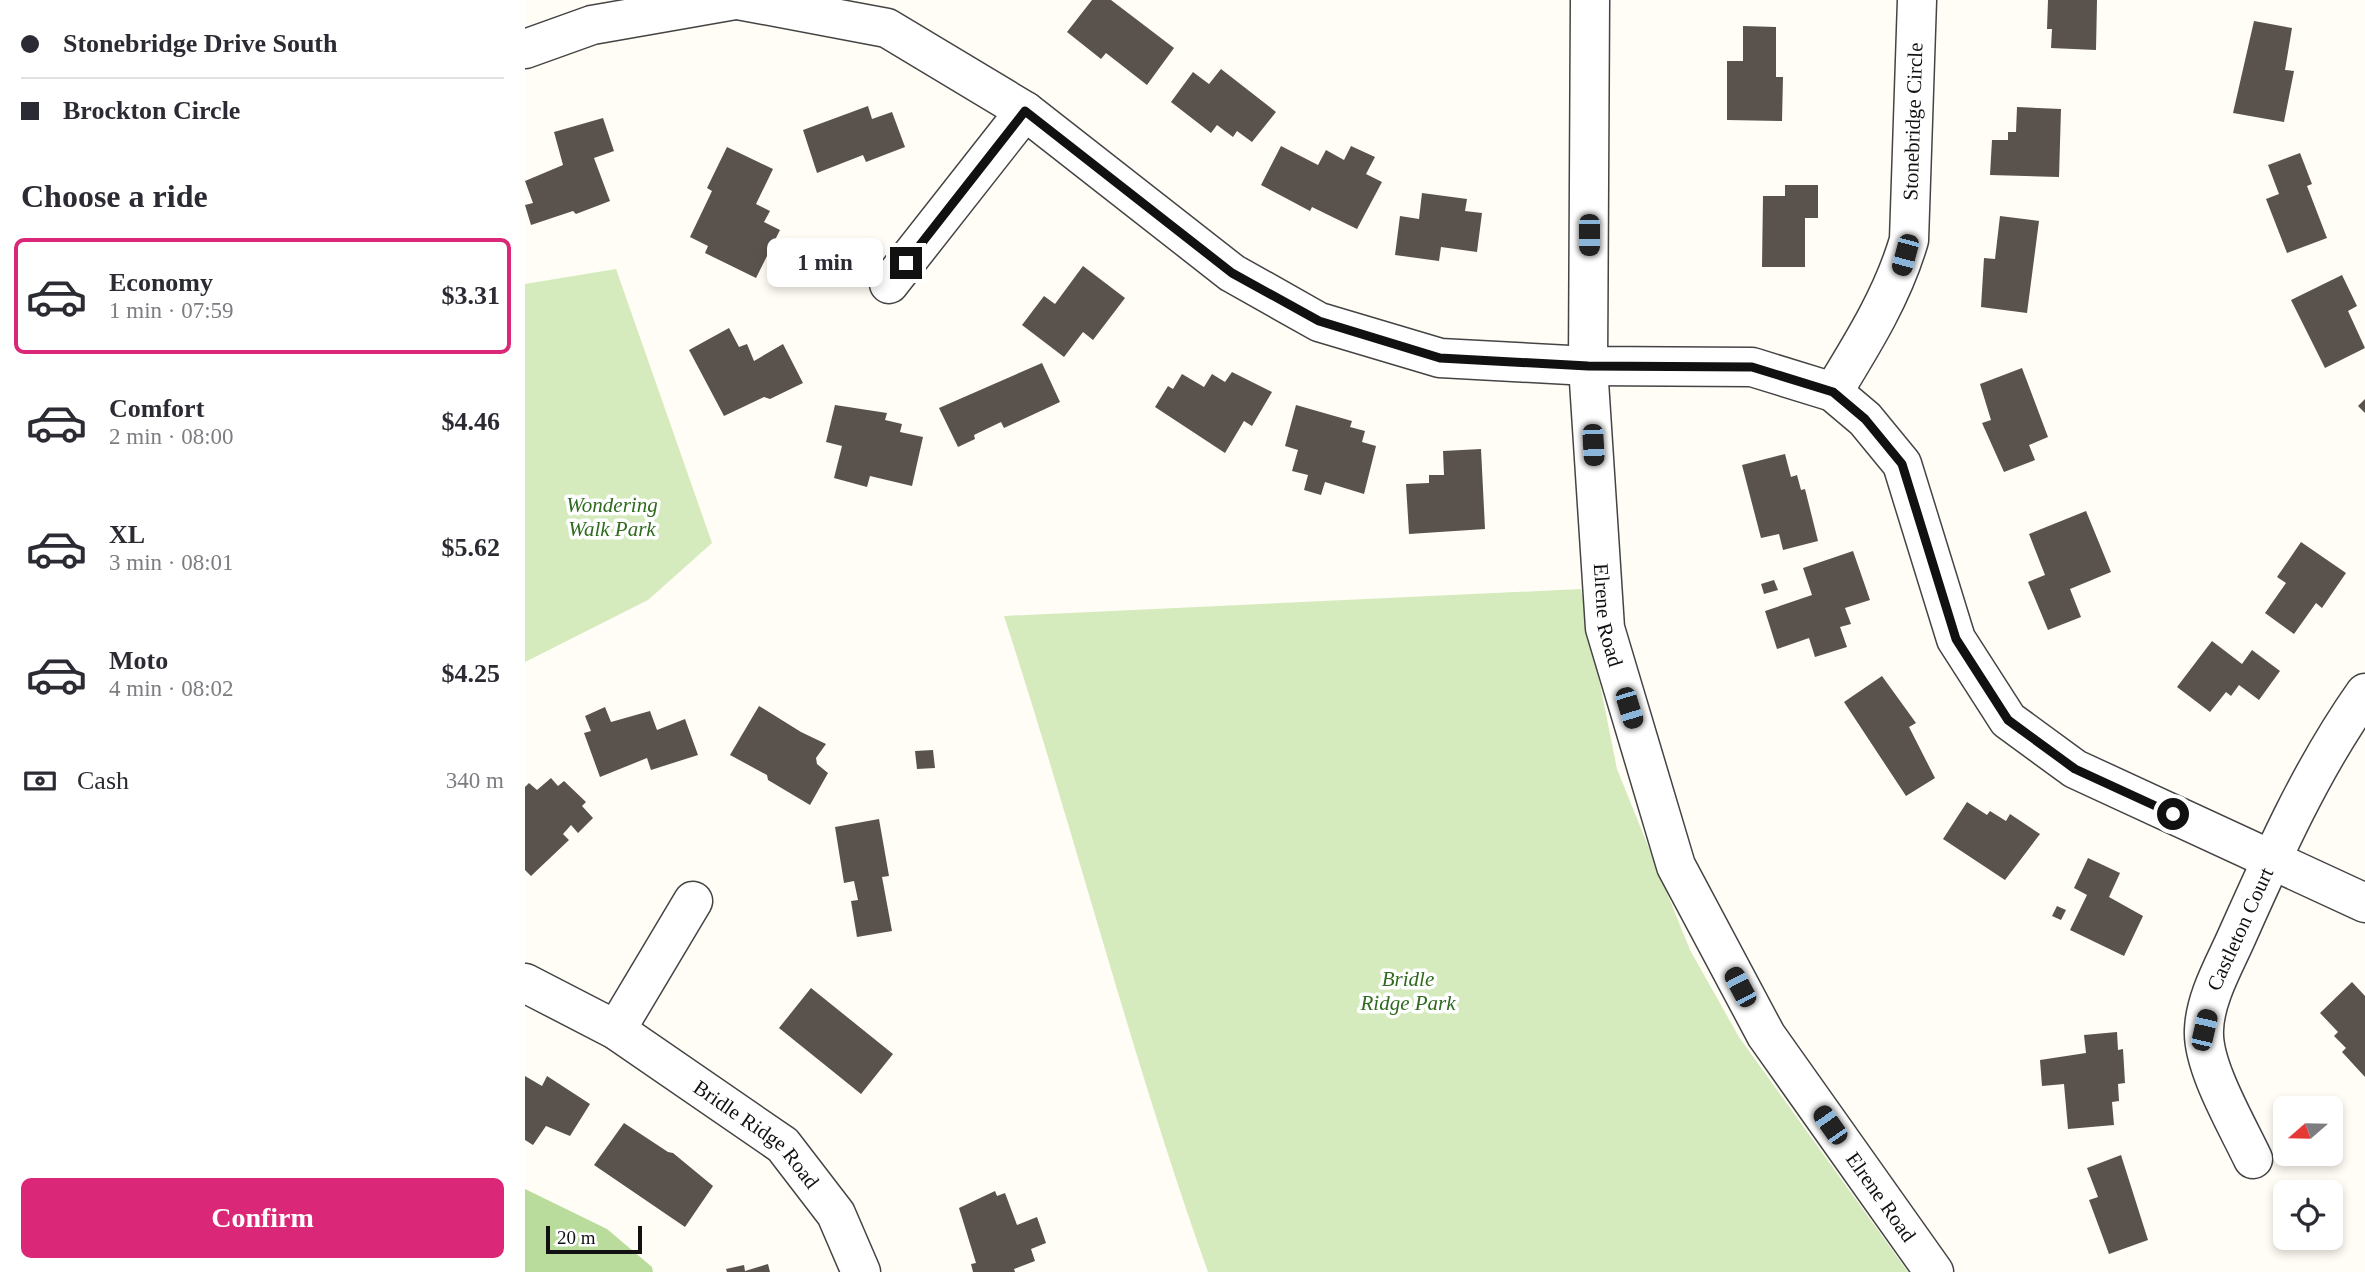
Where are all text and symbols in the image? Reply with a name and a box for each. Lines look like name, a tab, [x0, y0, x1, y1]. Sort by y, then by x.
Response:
text: Stonebridge Drive South	[63, 29, 337, 58]
street label: Stonebridge Circle	[1898, 42, 1928, 201]
text: Brockton Circle	[63, 96, 240, 125]
text: Choose a ride	[21, 178, 208, 214]
car	[1579, 214, 1600, 256]
car	[1890, 232, 1921, 278]
callout: 1 min	[766, 238, 881, 288]
route end	[890, 247, 922, 279]
text: 1 min	[797, 250, 853, 275]
icon: car	[25, 265, 88, 328]
text: Economy	[109, 268, 213, 297]
text: $3.31	[442, 281, 500, 310]
text: 1 min · 07:59	[109, 298, 234, 323]
icon: car	[25, 391, 88, 454]
text: Comfort	[109, 394, 204, 423]
text: $4.46	[442, 407, 500, 436]
car	[1582, 423, 1605, 467]
text: 2 min · 08:00	[109, 424, 234, 449]
park label: Wondering Walk Park	[566, 493, 658, 541]
icon: car	[25, 517, 88, 580]
text: XL	[109, 520, 145, 549]
text: $5.62	[442, 533, 500, 562]
text: 3 min · 08:01	[109, 550, 234, 575]
street label: Elrene Road	[1589, 563, 1628, 670]
icon: car	[25, 643, 88, 706]
text: Moto	[109, 646, 168, 675]
text: $4.25	[442, 659, 500, 688]
text: 4 min · 08:02	[109, 676, 234, 701]
car	[1613, 685, 1646, 731]
icon: cash	[21, 762, 59, 800]
text: Cash	[77, 766, 129, 795]
text: 340 m	[446, 768, 504, 793]
route start	[2157, 798, 2189, 830]
street label: Castleton Court	[2202, 864, 2278, 994]
car	[1721, 964, 1760, 1010]
park label: Bridle Ridge Park	[1359, 967, 1456, 1015]
car	[2190, 1007, 2219, 1053]
street label: Bridle Ridge Road	[689, 1075, 824, 1194]
north arrow	[2273, 1096, 2343, 1166]
map controls	[2273, 1096, 2343, 1250]
car	[1810, 1102, 1851, 1148]
street label: Elrene Road	[1841, 1147, 1921, 1247]
button: Confirm	[21, 1178, 504, 1258]
button: locate	[2273, 1180, 2343, 1250]
scale bar	[546, 1223, 642, 1255]
text: 20 m	[557, 1227, 596, 1248]

